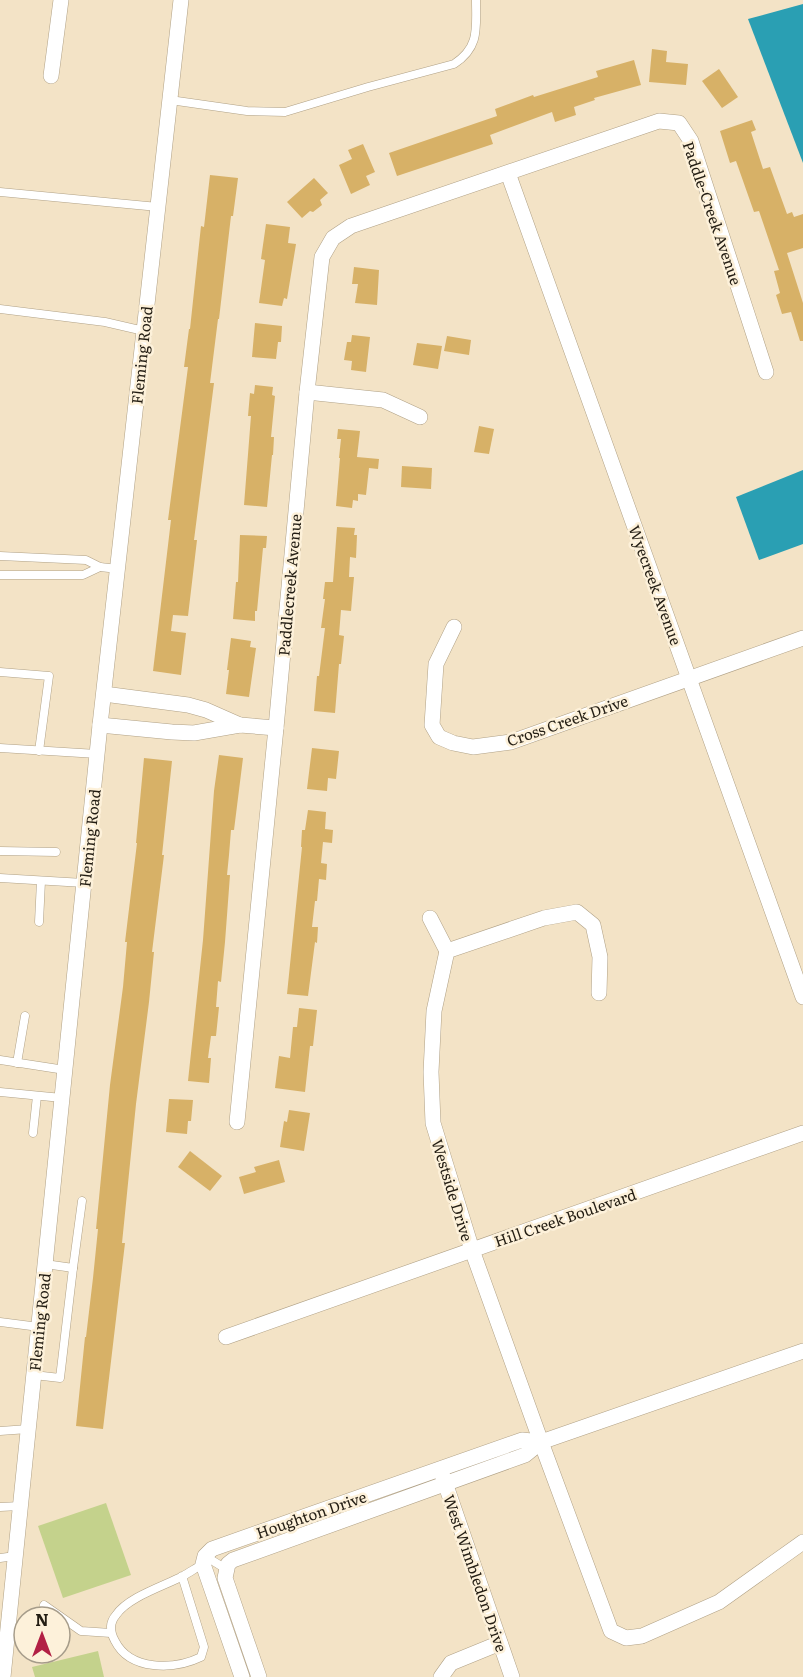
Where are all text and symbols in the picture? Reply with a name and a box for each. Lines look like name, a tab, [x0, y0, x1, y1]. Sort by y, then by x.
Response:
street label: Paddle-Creek Avenue	[678, 138, 748, 288]
street label: Fleming Road	[124, 305, 158, 405]
street label: Paddlecreek Avenue	[271, 513, 307, 657]
street label: Wyecreek Avenue	[624, 522, 688, 649]
street label: Cross Creek Drive	[503, 688, 631, 752]
street label: Fleming Road	[72, 788, 106, 888]
street label: Westside Drive	[427, 1136, 480, 1244]
street label: Hill Creek Boulevard	[491, 1182, 639, 1252]
street label: Fleming Road	[22, 1272, 56, 1372]
street label: Houghton Drive	[253, 1484, 369, 1544]
street label: West Wimbledon Drive	[438, 1491, 514, 1655]
north arrow	[12, 1605, 72, 1665]
text: N	[35, 1607, 49, 1631]

